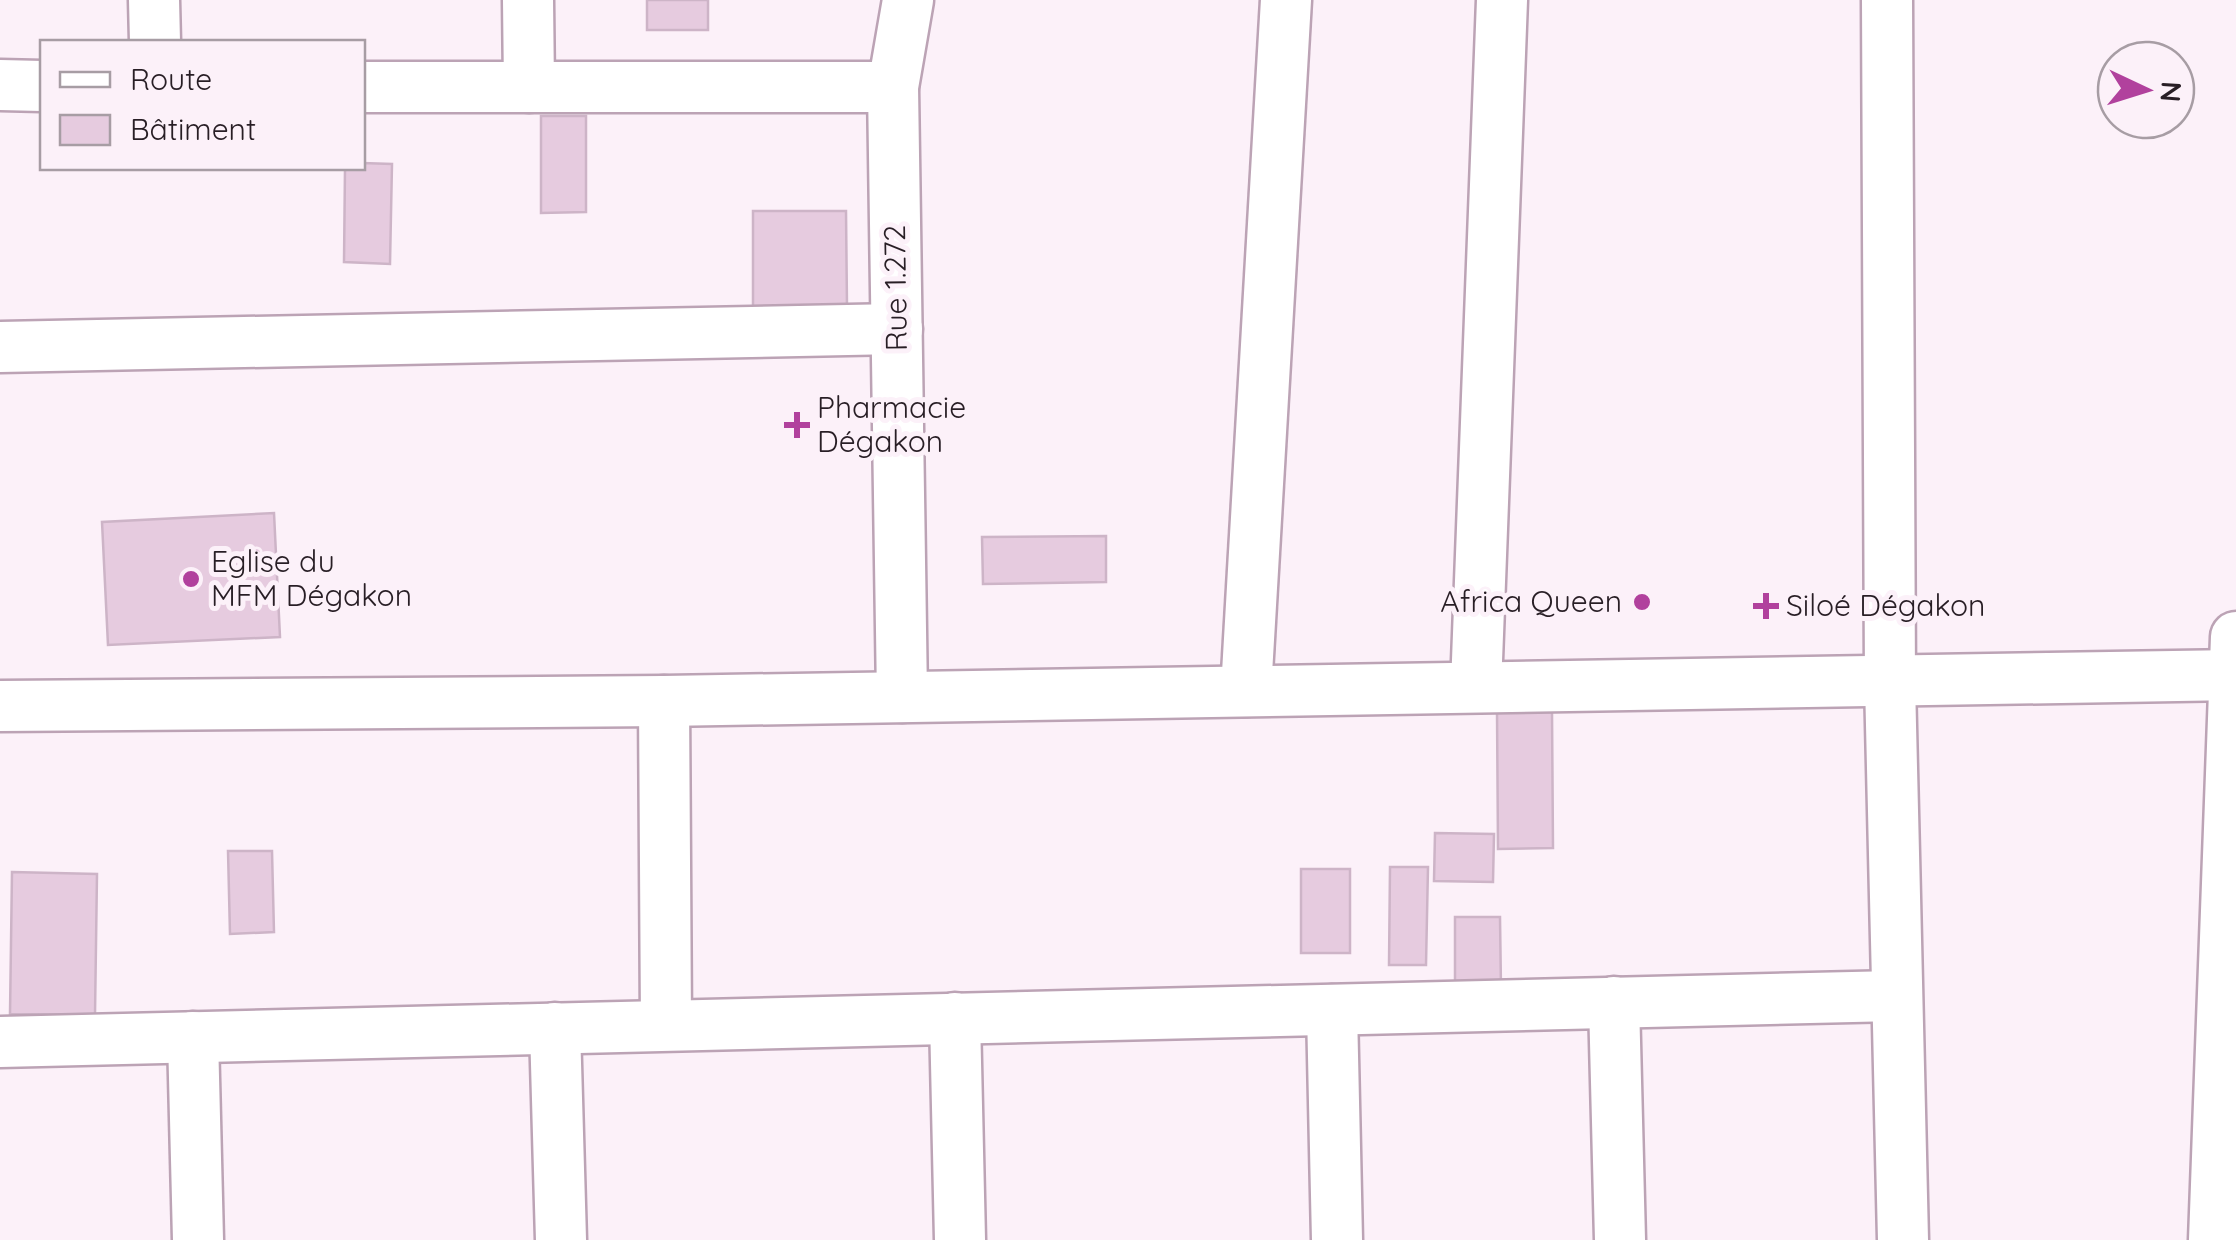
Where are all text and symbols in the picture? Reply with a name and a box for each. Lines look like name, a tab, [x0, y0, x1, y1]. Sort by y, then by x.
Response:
legend	[40, 40, 365, 170]
north arrow	[2096, 40, 2196, 140]
text: Route	[130, 60, 212, 98]
text: N	[2153, 80, 2190, 103]
text: Bâtiment	[130, 110, 256, 148]
street label: Rue 1.272	[875, 224, 915, 352]
place label: Pharmacie Dégakon	[817, 388, 966, 460]
marker: Pharmacie Dégakon	[786, 414, 808, 436]
place label: Eglise du MFM Dégakon	[211, 542, 412, 614]
marker: Eglise du MFM Dégakon	[180, 568, 202, 590]
place label: Africa Queen	[1440, 582, 1622, 620]
place label: Siloé Dégakon	[1786, 586, 1985, 624]
marker: Africa Queen	[1631, 591, 1653, 613]
marker: Siloé Dégakon	[1755, 595, 1777, 617]

